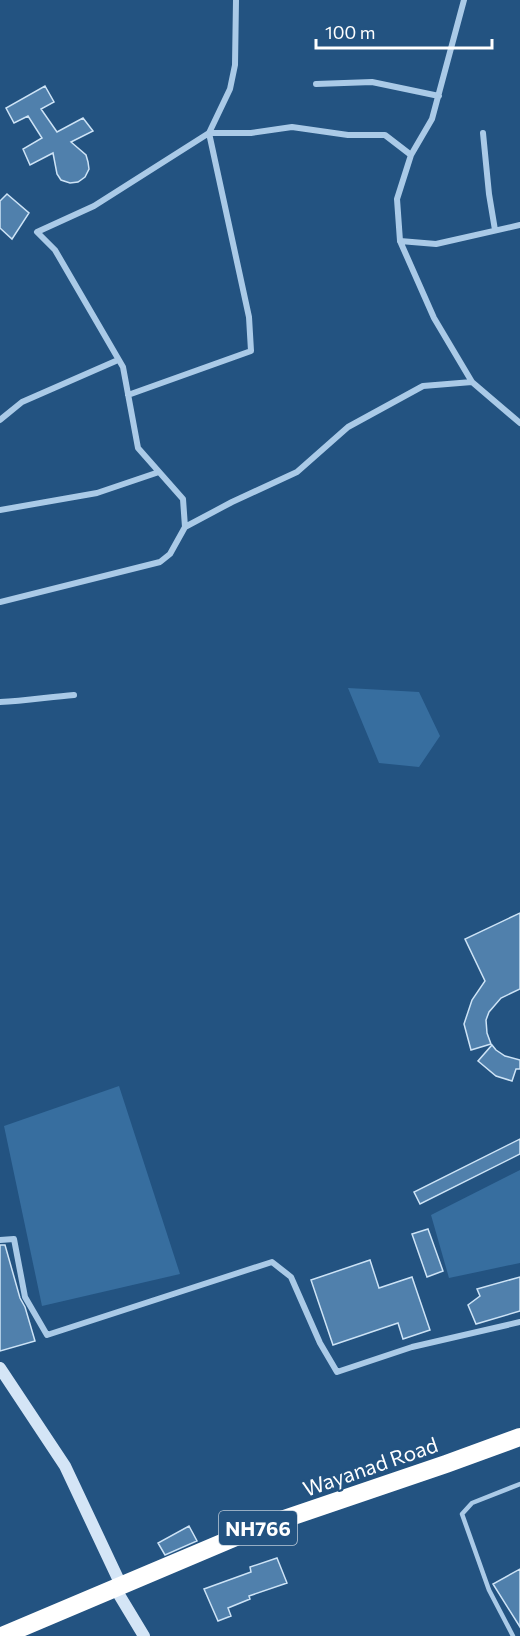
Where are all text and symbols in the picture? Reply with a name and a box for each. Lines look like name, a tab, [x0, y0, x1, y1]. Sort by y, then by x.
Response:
scale bar	[316, 12, 492, 50]
text: 100 m	[325, 21, 375, 43]
street label: Wayanad Road	[299, 1431, 441, 1501]
road number: NH766	[219, 1511, 297, 1545]

